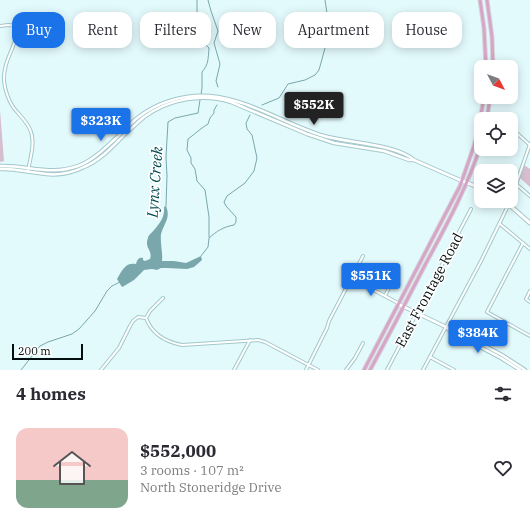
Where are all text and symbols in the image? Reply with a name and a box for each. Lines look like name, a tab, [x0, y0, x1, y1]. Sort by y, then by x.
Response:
chip: Buy	[12, 12, 65, 48]
chip: Rent	[73, 12, 132, 48]
chip: Filters	[140, 12, 211, 48]
chip: New	[219, 12, 276, 48]
chip: Apartment	[284, 12, 384, 48]
chip: House	[392, 12, 462, 48]
north arrow	[474, 60, 518, 104]
map controls	[474, 60, 518, 208]
pin: $552K	[286, 92, 342, 126]
text: $552K	[293, 96, 335, 113]
pin: $323K	[73, 108, 129, 142]
text: $323K	[80, 112, 122, 129]
button: locate	[474, 112, 518, 156]
water label: Lynx Creek	[142, 146, 166, 219]
button: layers	[474, 164, 518, 208]
street label: East Frontage Road	[391, 229, 467, 350]
pin: $551K	[343, 263, 399, 297]
text: $551K	[350, 267, 392, 284]
pin: $384K	[450, 320, 506, 354]
text: $384K	[457, 324, 499, 341]
scale bar	[12, 342, 83, 361]
text: 200 m	[18, 344, 51, 358]
text: 4 homes	[16, 383, 86, 405]
icon: filters	[492, 383, 514, 405]
text: $552,000	[140, 440, 216, 462]
icon: home	[48, 444, 96, 492]
icon: heart	[492, 457, 514, 479]
text: 3 rooms · 107 m²	[140, 462, 244, 479]
text: North Stoneridge Drive	[140, 479, 281, 496]

